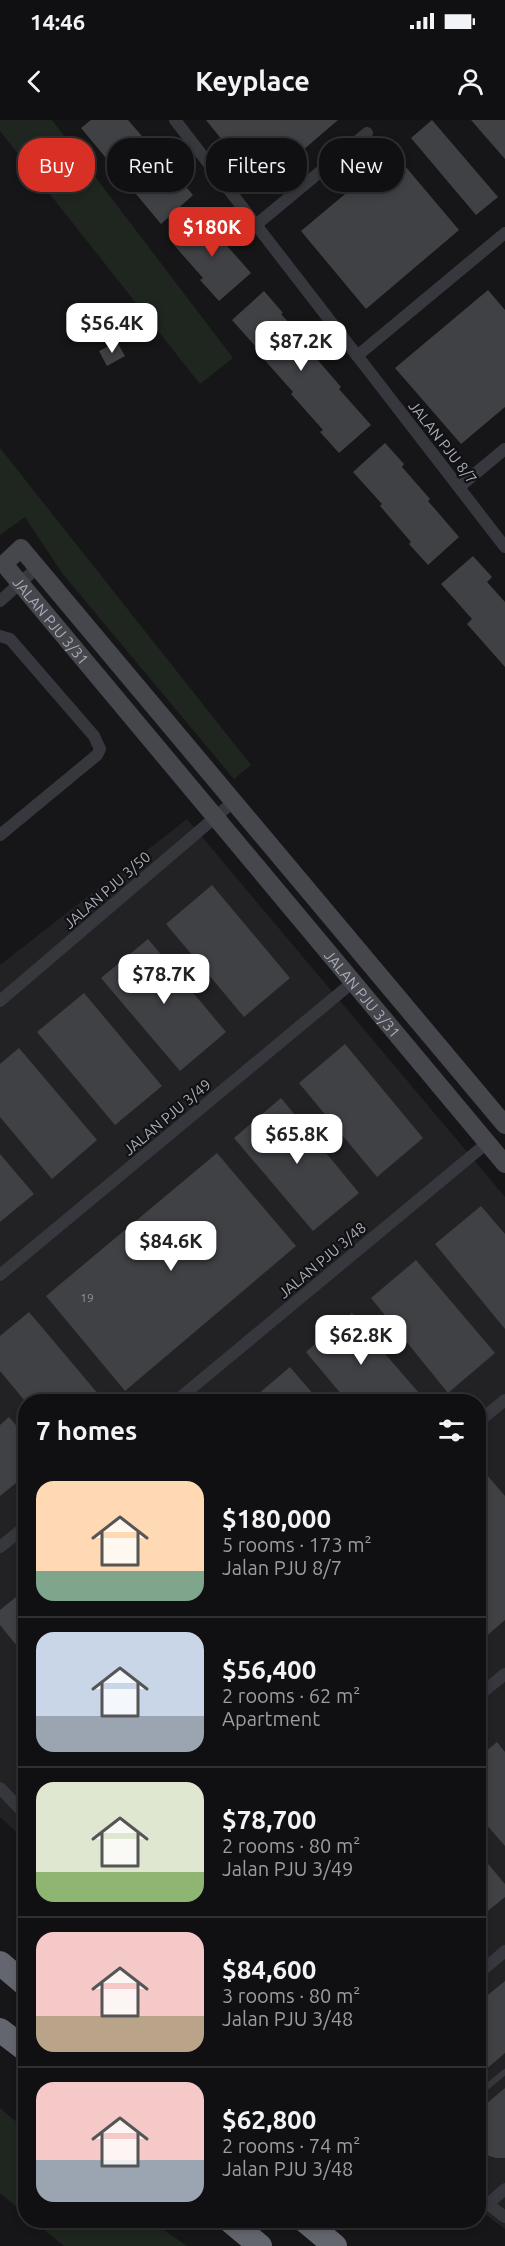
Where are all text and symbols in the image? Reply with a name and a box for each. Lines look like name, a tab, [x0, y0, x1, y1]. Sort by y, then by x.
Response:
text: 14:46	[30, 9, 85, 34]
icon: back	[18, 65, 51, 98]
icon: person	[454, 65, 487, 98]
text: Keyplace	[195, 66, 310, 96]
chip: Buy	[18, 138, 95, 192]
chip: Rent	[107, 138, 194, 192]
chip: Filters	[206, 138, 307, 192]
chip: New	[319, 138, 404, 192]
pin: $180K	[170, 207, 254, 258]
text: $180K	[183, 215, 241, 238]
pin: $56.4K	[63, 303, 161, 354]
text: $56.4K	[80, 311, 144, 334]
pin: $87.2K	[252, 321, 350, 372]
text: $87.2K	[269, 329, 333, 352]
street label: JALAN PJU 8/7	[405, 397, 481, 487]
street label: JALAN PJU 3/31	[10, 573, 93, 668]
street label: JALAN PJU 3/50	[60, 848, 154, 932]
street label: JALAN PJU 3/31	[321, 946, 404, 1041]
pin: $78.7K	[115, 954, 213, 1005]
text: $78.7K	[132, 962, 196, 985]
street label: JALAN PJU 3/49	[120, 1076, 214, 1158]
pin: $65.8K	[248, 1114, 346, 1165]
text: $65.8K	[265, 1122, 329, 1145]
street label: JALAN PJU 3/48	[275, 1219, 369, 1301]
pin: $84.6K	[122, 1221, 220, 1272]
text: $84.6K	[139, 1229, 203, 1252]
house number: 19	[80, 1291, 94, 1304]
pin: $62.8K	[312, 1315, 410, 1366]
text: $62.8K	[329, 1323, 393, 1346]
icon: filters	[435, 1414, 468, 1447]
text: 7 homes	[36, 1416, 137, 1445]
text: $180,000	[222, 1504, 331, 1533]
icon: home	[84, 1505, 156, 1577]
text: 5 rooms · 173 m²	[222, 1533, 372, 1556]
text: Jalan PJU 8/7	[222, 1556, 342, 1579]
text: $56,400	[222, 1655, 316, 1684]
icon: home	[84, 1656, 156, 1728]
text: 2 rooms · 62 m²	[222, 1684, 360, 1707]
text: Apartment	[222, 1707, 320, 1730]
text: $78,700	[222, 1805, 316, 1834]
icon: home	[84, 1806, 156, 1878]
text: 2 rooms · 80 m²	[222, 1834, 360, 1857]
text: Jalan PJU 3/49	[222, 1857, 353, 1880]
text: $84,600	[222, 1955, 316, 1984]
icon: home	[84, 1956, 156, 2028]
text: 3 rooms · 80 m²	[222, 1984, 360, 2007]
text: Jalan PJU 3/48	[222, 2007, 353, 2030]
text: $62,800	[222, 2105, 316, 2134]
icon: home	[84, 2106, 156, 2178]
text: 2 rooms · 74 m²	[222, 2134, 360, 2157]
text: Jalan PJU 3/48	[222, 2157, 353, 2180]

